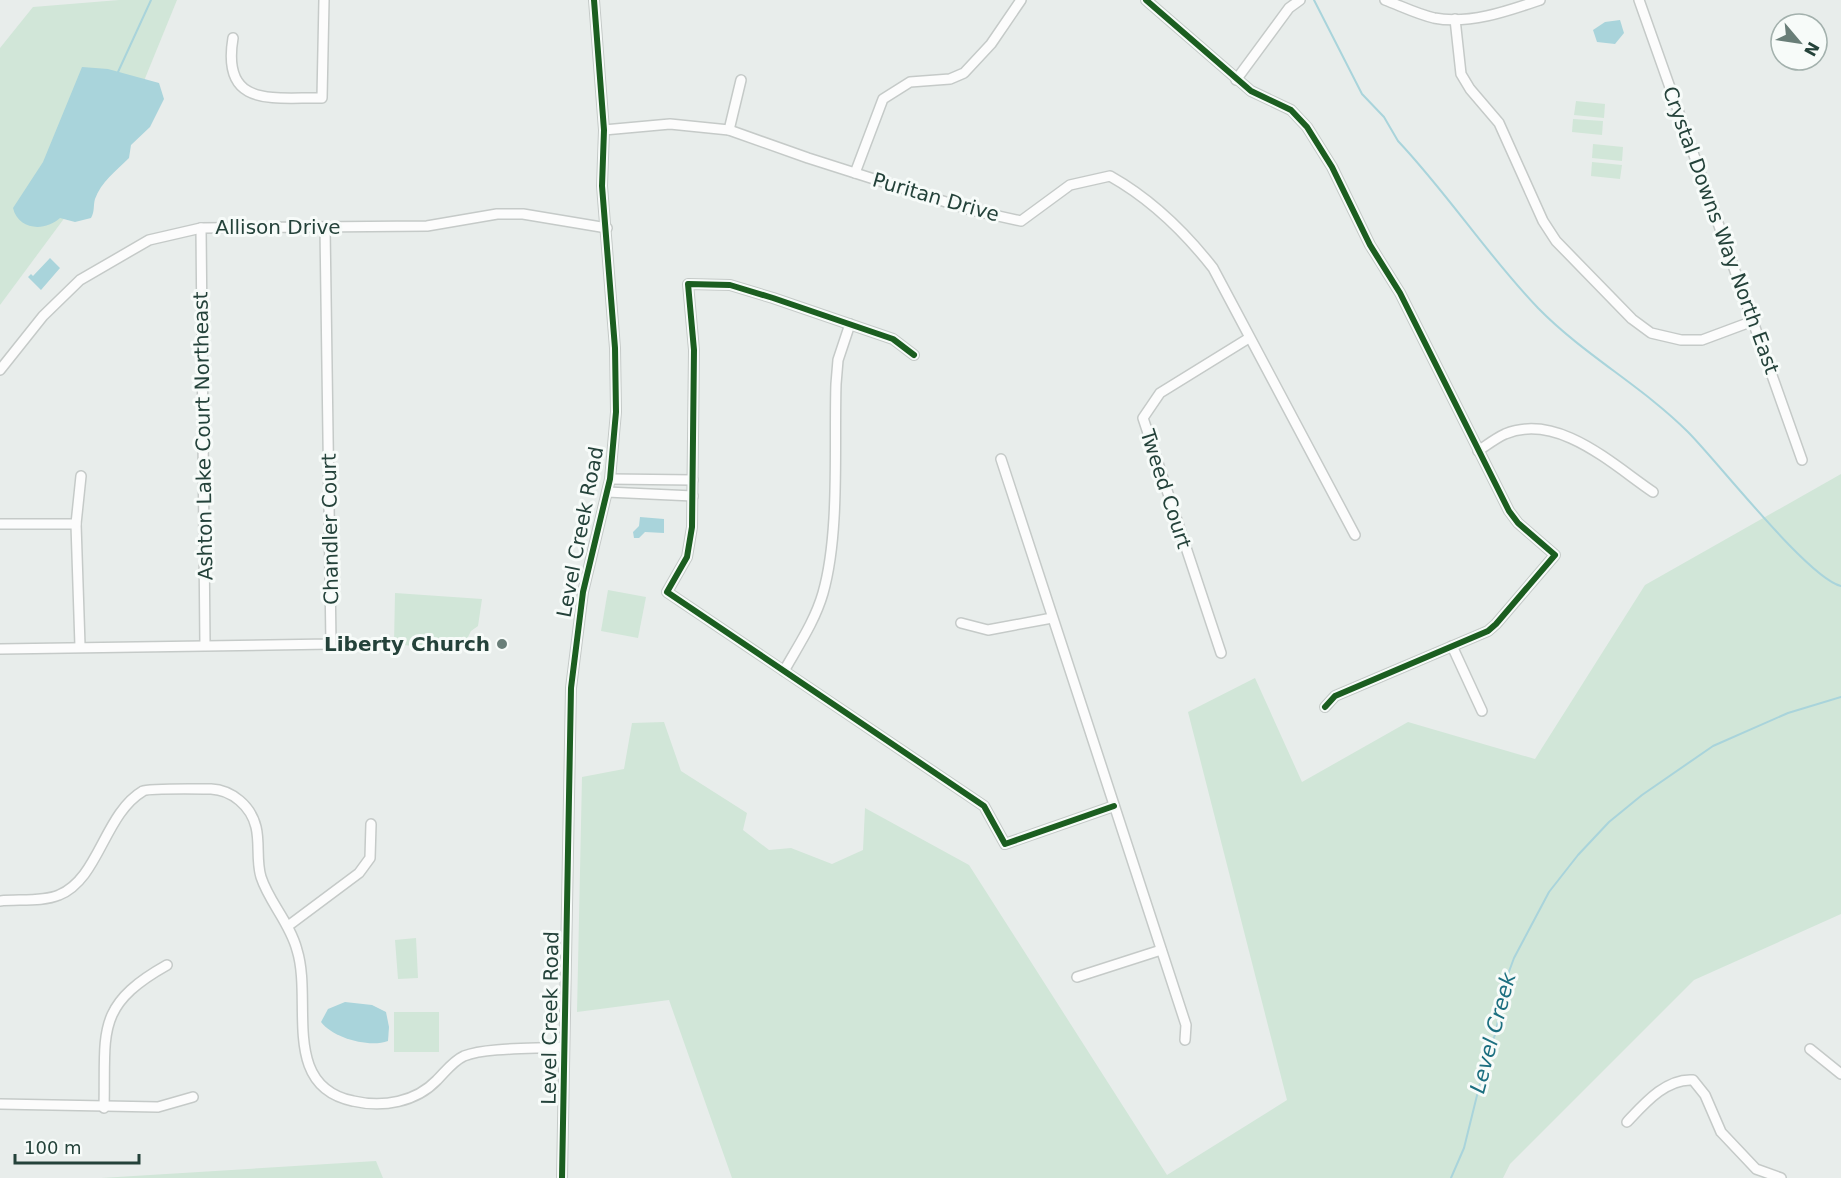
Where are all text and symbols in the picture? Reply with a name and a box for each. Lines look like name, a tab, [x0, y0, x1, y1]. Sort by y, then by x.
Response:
north arrow	[1769, 12, 1829, 72]
text: N	[1800, 39, 1823, 59]
street label: Crystal Downs Way North East	[1658, 83, 1784, 377]
street label: Puritan Drive	[870, 167, 1002, 227]
street label: Allison Drive	[215, 215, 341, 239]
street label: Ashton Lake Court Northeast	[188, 291, 218, 581]
street label: Tweed Court	[1135, 425, 1197, 552]
street label: Level Creek Road	[552, 444, 608, 620]
street label: Chandler Court	[317, 453, 343, 605]
place label: Liberty Church	[324, 632, 490, 656]
marker: Liberty Church	[495, 637, 509, 651]
street label: Level Creek Road	[536, 931, 564, 1105]
water label: Level Creek	[1465, 969, 1521, 1096]
scale bar	[15, 1127, 140, 1165]
text: 100 m	[24, 1137, 82, 1158]

